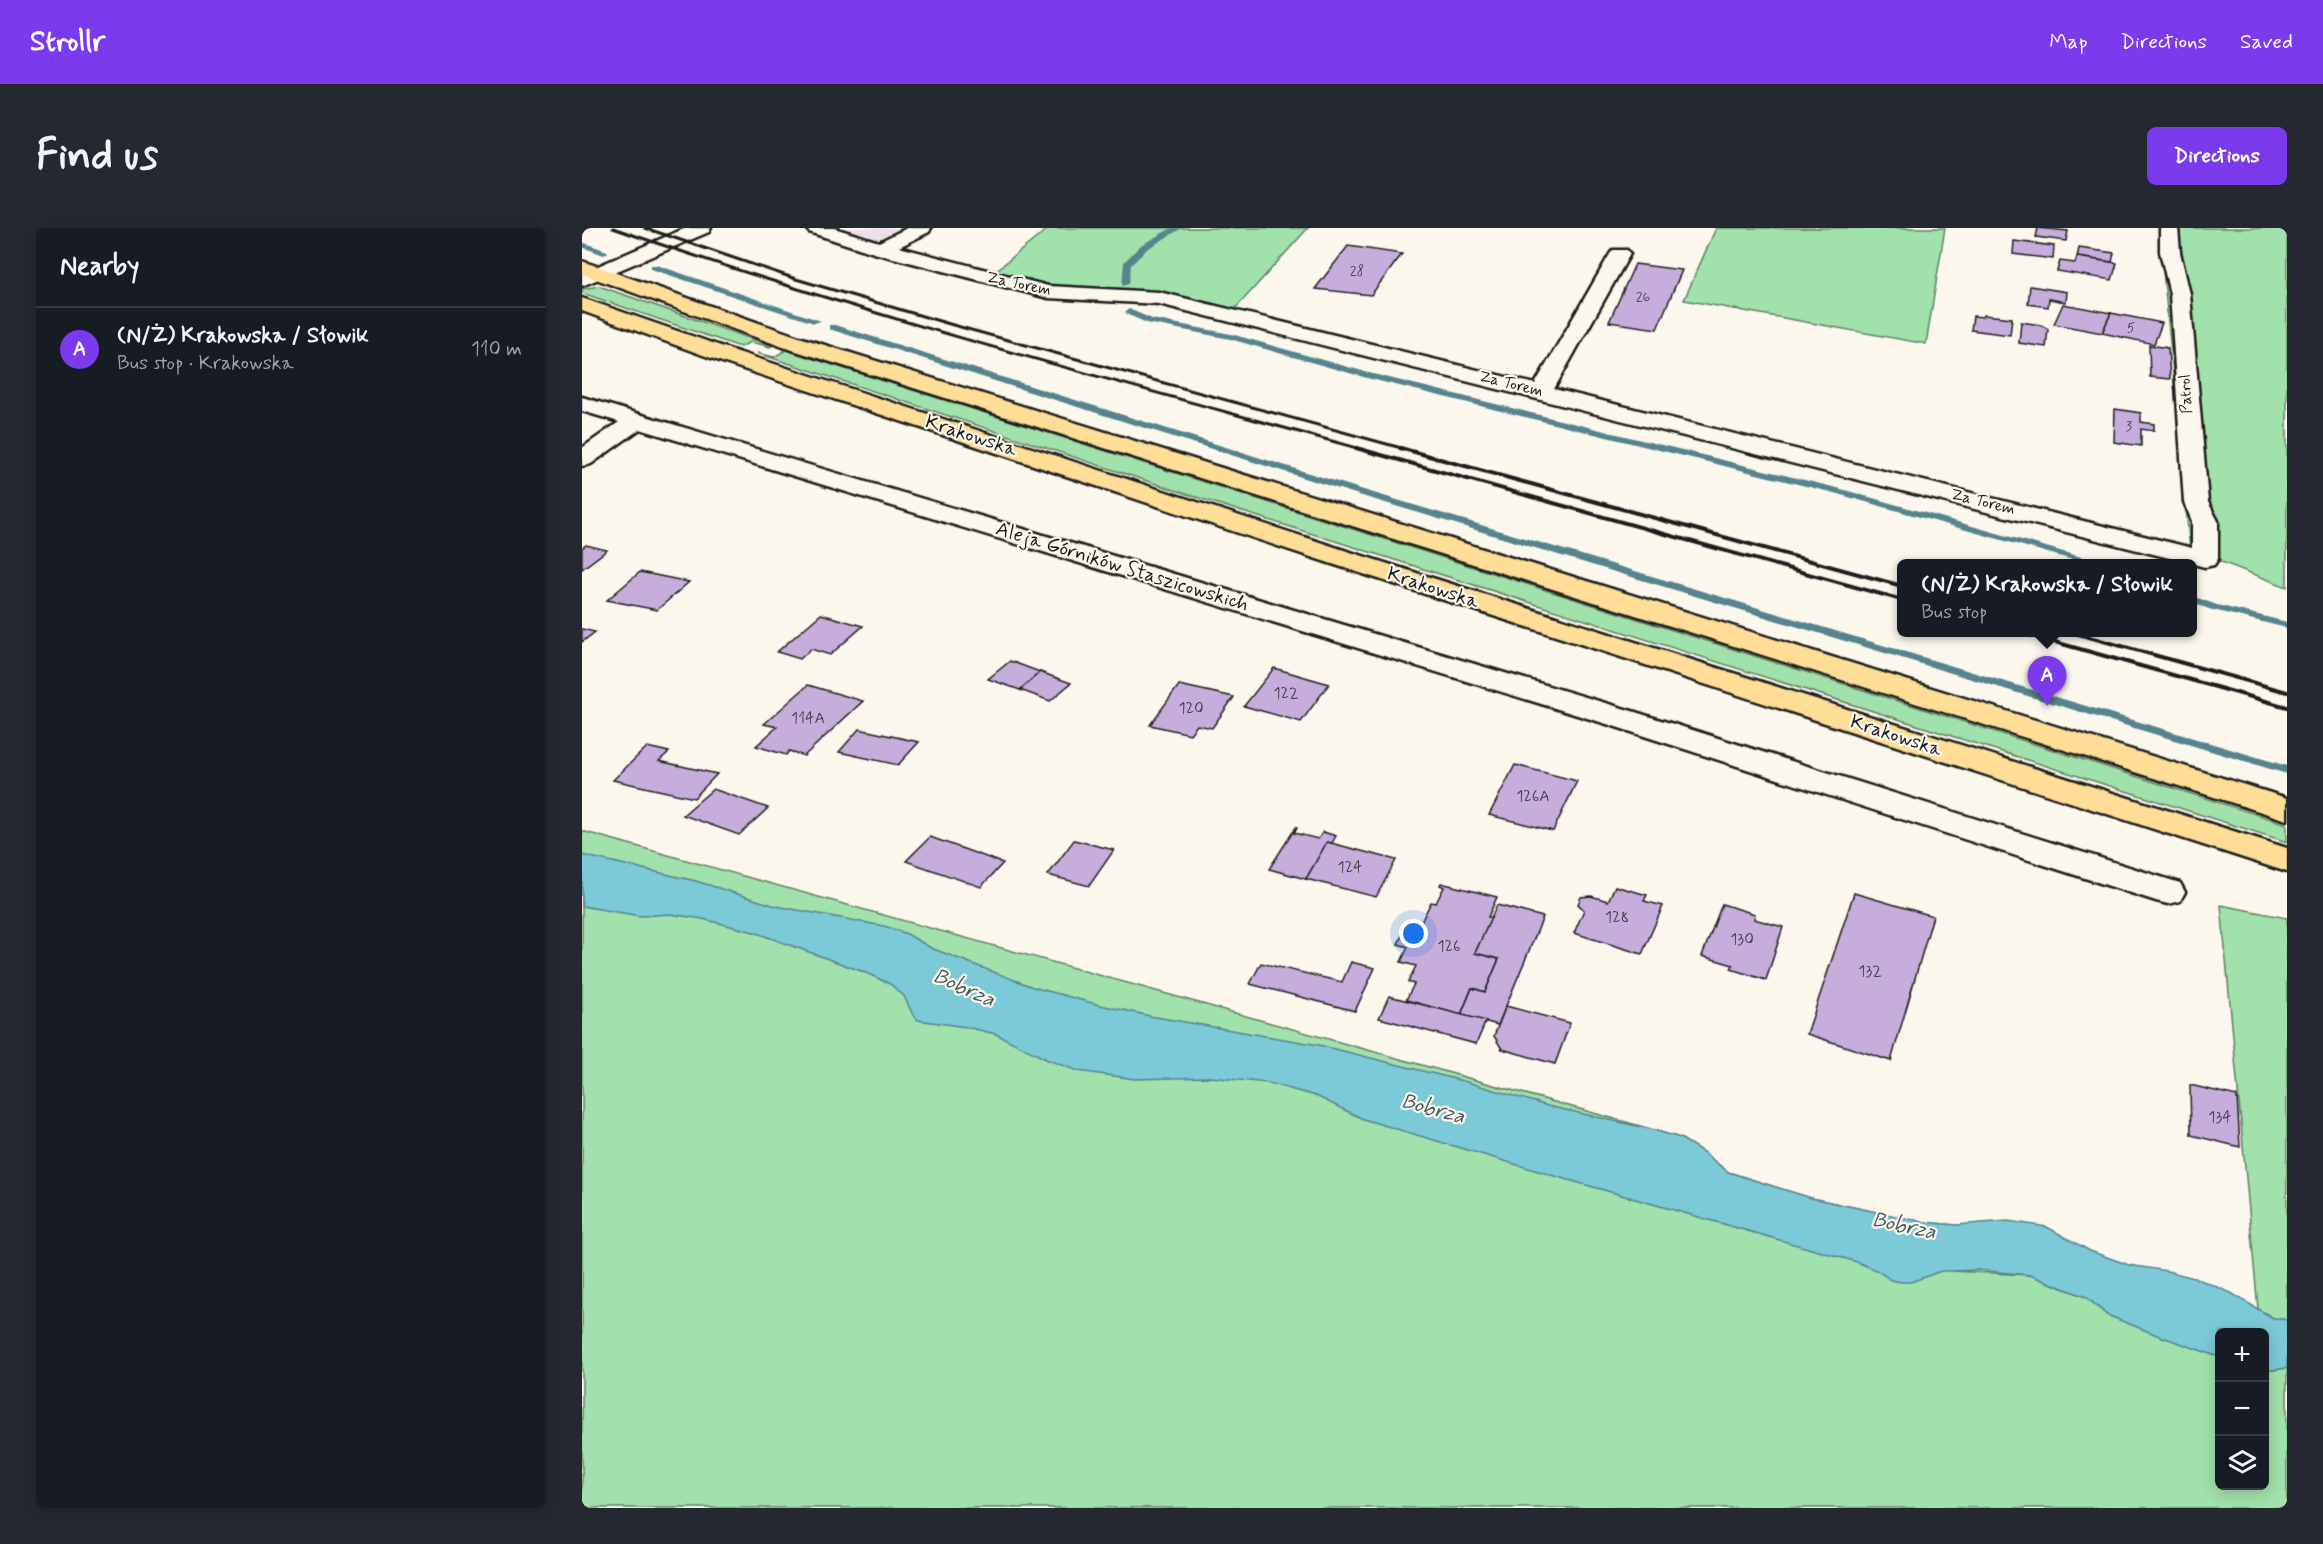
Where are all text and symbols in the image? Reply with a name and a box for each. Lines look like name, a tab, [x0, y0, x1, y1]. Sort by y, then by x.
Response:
text: Strollr	[30, 24, 105, 61]
text: Map	[2049, 28, 2088, 56]
text: Directions	[2121, 28, 2207, 56]
text: Saved	[2240, 28, 2293, 56]
button: Directions	[2147, 127, 2287, 185]
text: Find us	[36, 129, 158, 184]
text: Nearby	[60, 250, 139, 284]
house number: 28	[1350, 262, 1364, 280]
street label: Za Torem	[985, 267, 1053, 301]
house number: 26	[1636, 288, 1651, 306]
house number: 5	[2127, 319, 2135, 337]
text: (N/Ż) Krakowska / Słowik	[117, 322, 369, 350]
text: A	[73, 336, 86, 363]
text: 110 m	[471, 336, 522, 363]
text: Bus stop · Krakowska	[117, 350, 294, 377]
street label: Za Torem	[1477, 366, 1545, 402]
street label: Patrol	[2174, 374, 2198, 414]
street label: Krakowska	[922, 408, 1021, 464]
house number: 3	[2126, 417, 2132, 435]
street label: Za Torem	[1949, 484, 2017, 520]
street label: Aleja Górników Staszicowskich	[992, 516, 1252, 618]
popup	[1897, 559, 2197, 637]
street label: Krakowska	[1384, 560, 1483, 616]
text: (N/Ż) Krakowska / Słowik	[1921, 571, 2173, 599]
text: Bus stop	[1921, 599, 1987, 626]
pin: A	[2028, 656, 2066, 706]
house number: 122	[1273, 683, 1299, 704]
house number: 120	[1178, 698, 1204, 719]
house number: 114A	[791, 708, 825, 729]
street label: Krakowska	[1847, 708, 1946, 764]
house number: 126A	[1516, 786, 1550, 807]
house number: 124	[1337, 857, 1363, 878]
house number: 128	[1605, 907, 1629, 928]
your location	[1399, 919, 1428, 948]
house number: 130	[1730, 929, 1754, 950]
house number: 126	[1437, 936, 1461, 957]
house number: 132	[1858, 961, 1882, 982]
water label: Bobrza	[929, 962, 999, 1014]
water label: Bobrza	[1398, 1087, 1468, 1131]
house number: 134	[2208, 1107, 2232, 1128]
water label: Bobrza	[1869, 1206, 1939, 1246]
map controls	[2215, 1328, 2269, 1490]
button: +	[2215, 1328, 2269, 1382]
button: −	[2215, 1382, 2269, 1436]
button: layers	[2215, 1436, 2269, 1490]

